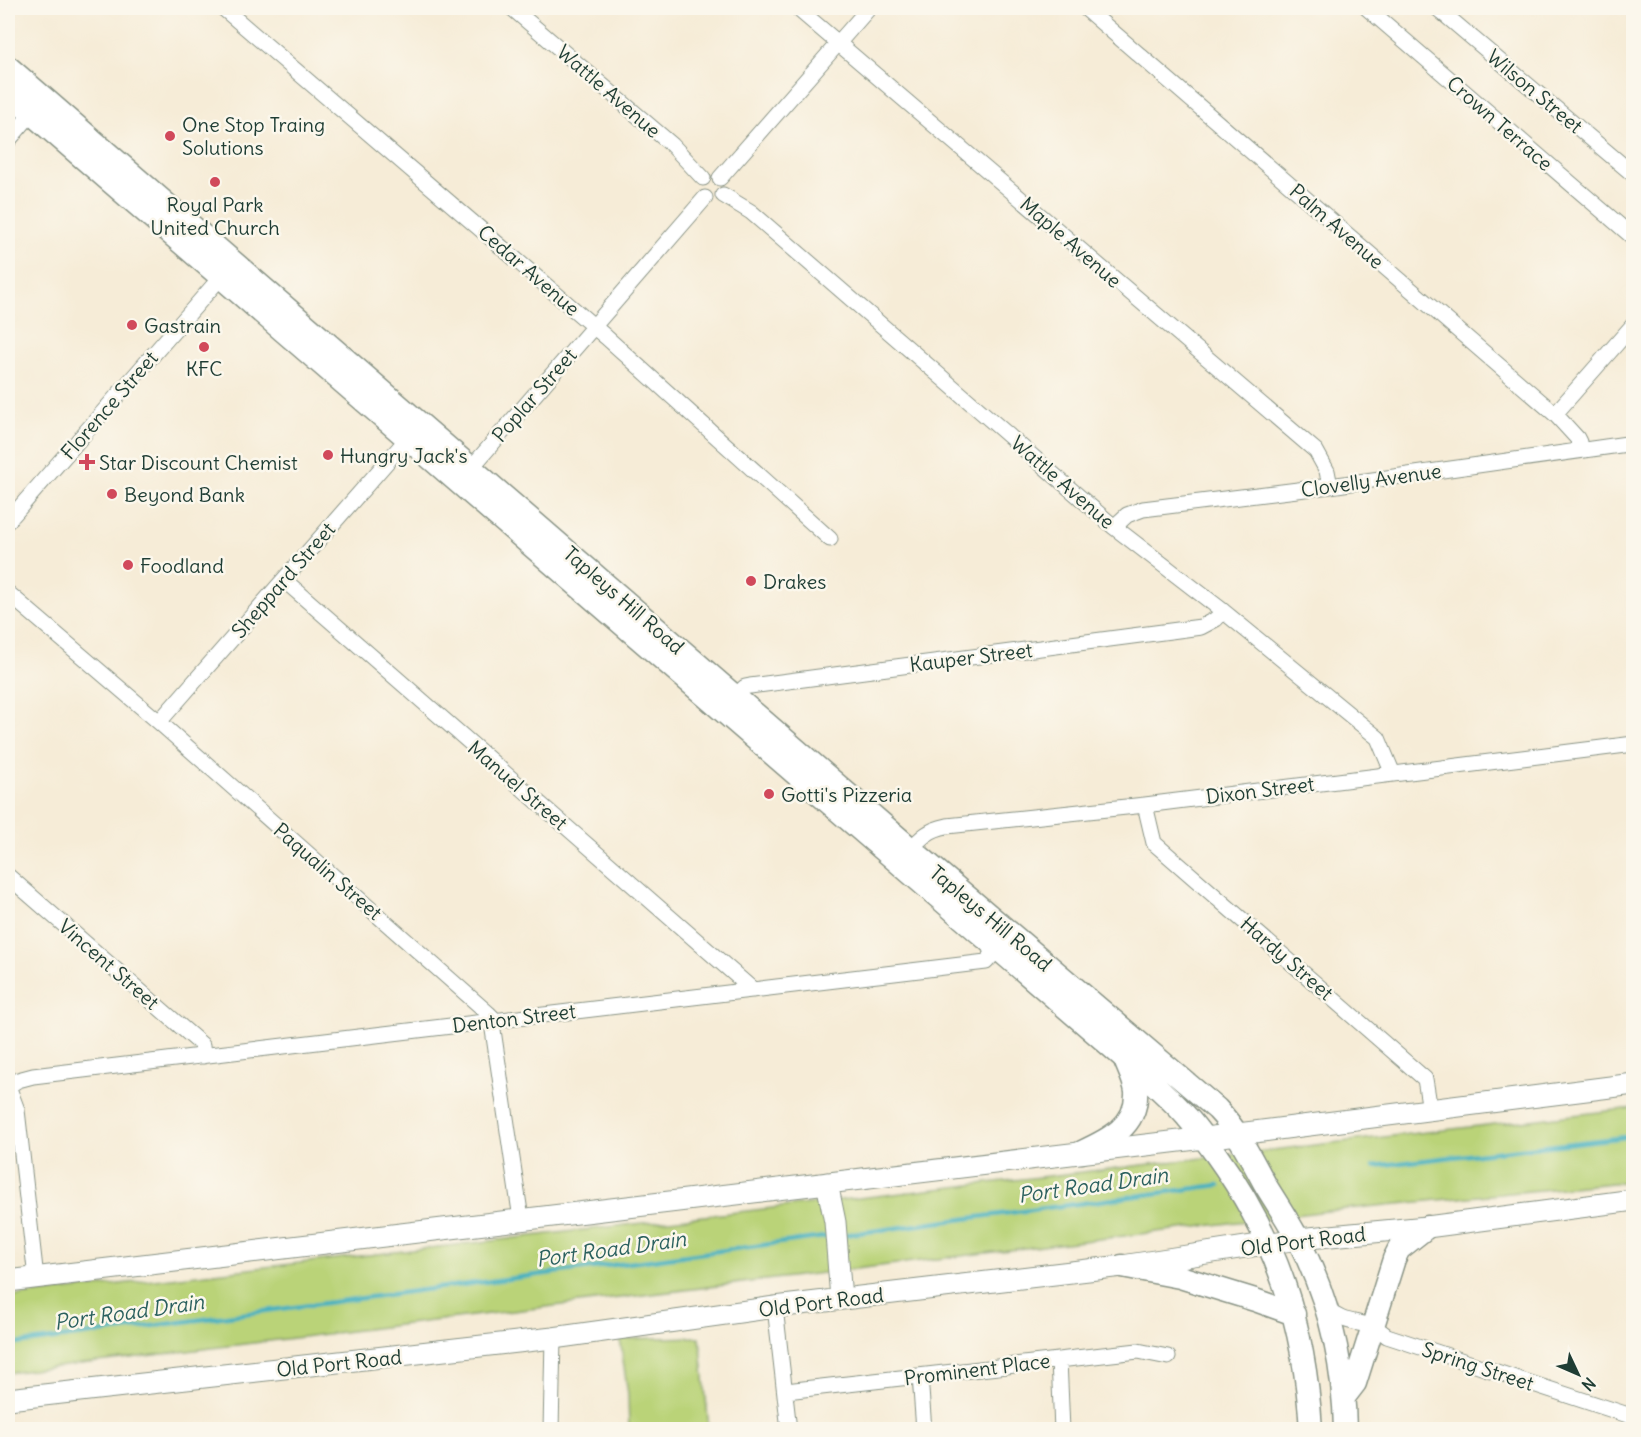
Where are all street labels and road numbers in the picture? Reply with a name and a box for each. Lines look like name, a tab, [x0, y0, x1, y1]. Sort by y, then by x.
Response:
street label: Wattle Avenue	[552, 39, 666, 143]
street label: Wilson Street	[1482, 44, 1588, 138]
street label: Crown Terrace	[1442, 70, 1558, 176]
street label: Palm Avenue	[1285, 178, 1389, 274]
street label: Maple Avenue	[1015, 191, 1127, 293]
street label: Cedar Avenue	[473, 219, 585, 321]
street label: Poplar Street	[486, 343, 582, 447]
street label: Florence Street	[55, 345, 163, 464]
street label: Wattle Avenue	[1006, 430, 1120, 534]
street label: Clovelly Avenue	[1299, 458, 1443, 502]
street label: Sheppard Street	[226, 517, 340, 643]
street label: Tapleys Hill Road	[558, 541, 690, 659]
street label: Kauper Street	[908, 637, 1034, 677]
street label: Manuel Street	[463, 735, 573, 835]
street label: Dixon Street	[1204, 771, 1316, 809]
street label: Paqualin Street	[269, 817, 388, 925]
street label: Tapleys Hill Road	[925, 860, 1057, 977]
street label: Hardy Street	[1235, 911, 1339, 1005]
street label: Vincent Street	[53, 913, 165, 1015]
street label: Denton Street	[451, 998, 577, 1038]
street label: Old Port Road	[1239, 1221, 1367, 1261]
street label: Old Port Road	[757, 1282, 885, 1322]
street label: Spring Street	[1419, 1336, 1537, 1396]
street label: Old Port Road	[275, 1344, 403, 1382]
street label: Prominent Place	[903, 1348, 1051, 1390]

